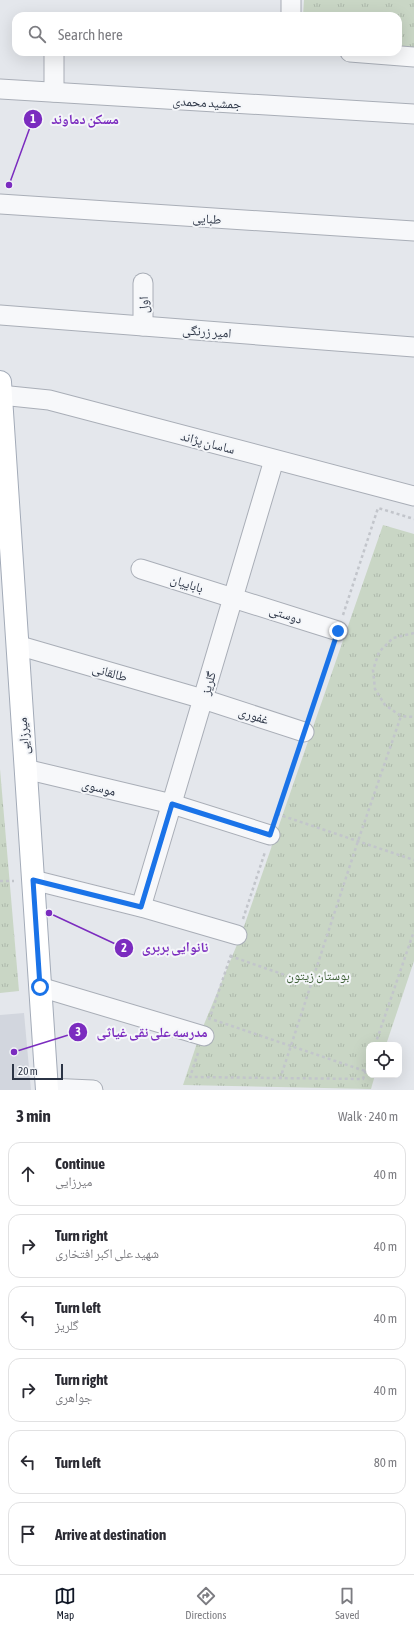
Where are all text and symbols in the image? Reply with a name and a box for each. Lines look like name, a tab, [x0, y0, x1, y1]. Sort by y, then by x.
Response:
search box	[12, 12, 402, 56]
icon: search	[26, 23, 48, 45]
text: Search here	[58, 26, 123, 43]
street label: جمشید محمدی	[172, 93, 242, 113]
callout: مسکن دماوند	[23, 106, 127, 132]
text: مسکن دماوند	[51, 111, 119, 128]
text: 1	[30, 112, 36, 126]
street label: طبایی	[192, 210, 222, 228]
street label: اول	[136, 296, 152, 314]
street label: امیر زرنگی	[182, 322, 232, 342]
street label: ساسان پژاند	[179, 428, 237, 458]
street label: باباییان	[168, 571, 205, 597]
street label: دوستی	[267, 602, 304, 628]
route end	[329, 622, 347, 640]
street label: طالقانی	[90, 660, 129, 686]
street label: گلریز	[198, 669, 220, 698]
street label: غفوری	[237, 704, 271, 728]
street label: میرزایی	[15, 717, 33, 755]
street label: موسوی	[80, 776, 118, 800]
callout: نانوایی بربری	[114, 935, 216, 961]
text: نانوایی بربری	[142, 939, 208, 956]
text: 2	[121, 941, 127, 955]
park label: بوستان زیتون	[286, 968, 350, 984]
route start	[31, 978, 49, 996]
callout: مدرسه علی نقی غیاثی	[68, 1019, 215, 1045]
text: مدرسه علی نقی غیاثی	[96, 1024, 208, 1041]
text: 3	[75, 1025, 81, 1039]
map controls	[366, 1042, 402, 1078]
button: locate	[366, 1042, 402, 1078]
scale bar	[12, 1062, 63, 1081]
text: 20 m	[18, 1065, 38, 1077]
text: 3 min	[16, 1106, 51, 1126]
text: Walk · 240 m	[338, 1109, 398, 1124]
text: Continue	[55, 1155, 105, 1172]
icon: ahead	[17, 1163, 39, 1185]
text: 40 m	[374, 1167, 397, 1182]
text: میرزایی	[55, 1174, 92, 1189]
text: Turn right	[55, 1227, 108, 1244]
icon: right	[17, 1235, 39, 1257]
text: 40 m	[374, 1239, 397, 1254]
text: شهید علی اکبر افتخاری	[55, 1246, 159, 1261]
text: Turn left	[55, 1299, 101, 1316]
icon: left	[17, 1307, 39, 1329]
text: 40 m	[374, 1311, 397, 1326]
text: گلریز	[55, 1318, 79, 1333]
text: Turn right	[55, 1371, 108, 1388]
icon: right	[17, 1379, 39, 1401]
text: 40 m	[374, 1383, 397, 1398]
text: جواهری	[55, 1390, 92, 1405]
icon: left	[17, 1451, 39, 1473]
text: Turn left	[55, 1454, 101, 1471]
text: 80 m	[374, 1455, 397, 1470]
icon: arrive	[17, 1523, 39, 1545]
text: Arrive at destination	[55, 1526, 166, 1543]
tab: Map	[54, 1585, 76, 1621]
tab: Directions	[185, 1585, 226, 1621]
tab: Saved	[335, 1585, 360, 1621]

